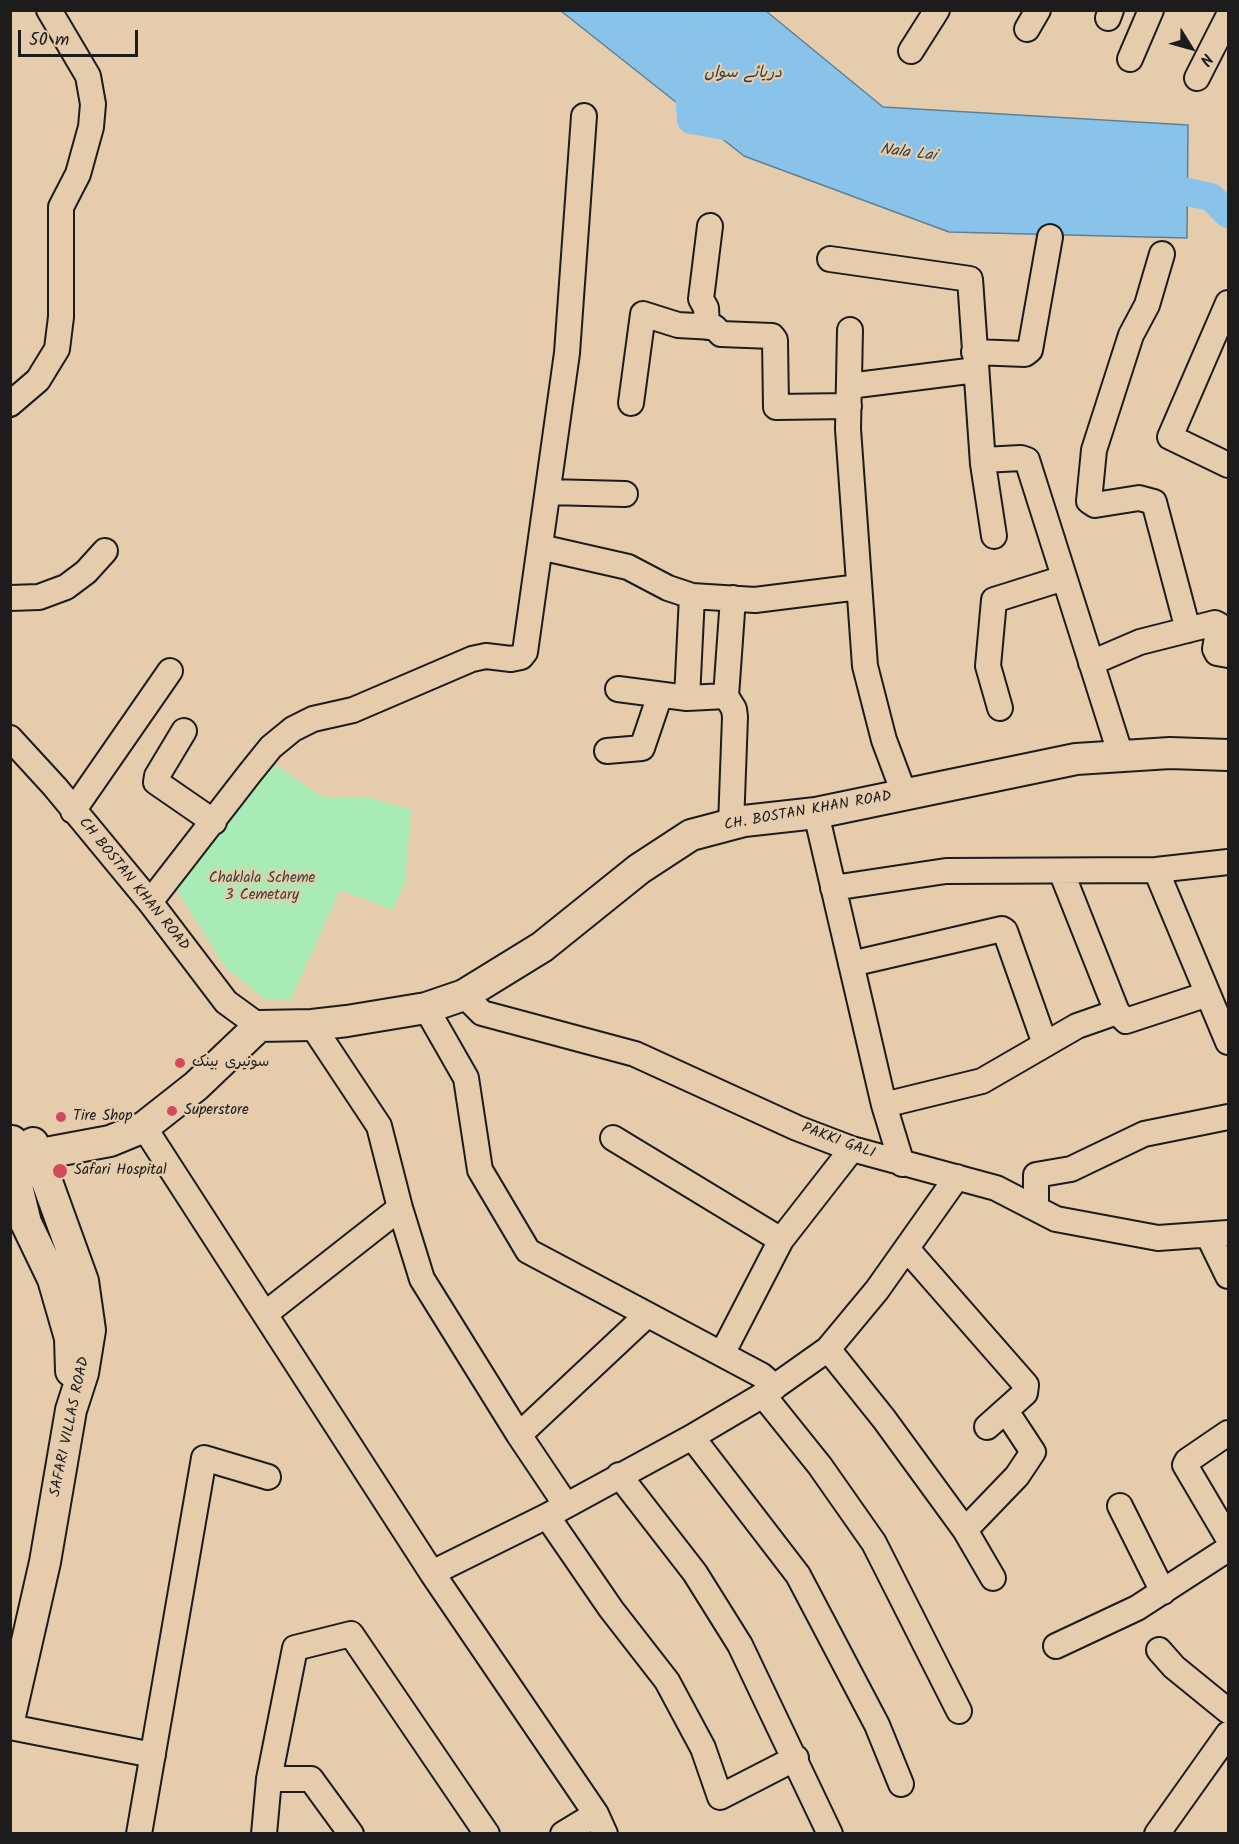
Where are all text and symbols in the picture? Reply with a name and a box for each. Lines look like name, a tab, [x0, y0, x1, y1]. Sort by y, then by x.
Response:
scale bar	[21, 18, 141, 56]
north arrow	[1161, 18, 1221, 78]
text: 50 m	[29, 26, 69, 55]
text: N	[1193, 48, 1219, 71]
water label: دریائے سواں	[704, 64, 782, 84]
water label: Nala Lai	[879, 141, 937, 167]
street label: CH. BOSTAN KHAN ROAD	[723, 788, 893, 836]
street label: CH BOSTAN KHAN ROAD	[74, 815, 192, 955]
park label: Chaklala Scheme 3 Cemetary	[209, 870, 315, 905]
place label: سونیری بینک	[192, 1054, 269, 1072]
marker: سونیری بینک	[173, 1056, 187, 1070]
place label: Superstore	[184, 1102, 249, 1120]
marker: Superstore	[165, 1104, 179, 1118]
place label: Tire Shop	[73, 1108, 132, 1126]
marker: Tire Shop	[54, 1110, 68, 1124]
street label: PAKKI GALI	[799, 1120, 877, 1164]
marker: Safari Hospital	[51, 1162, 69, 1180]
place label: Safari Hospital	[74, 1162, 167, 1180]
street label: SAFARI VILLAS ROAD	[47, 1356, 95, 1498]

